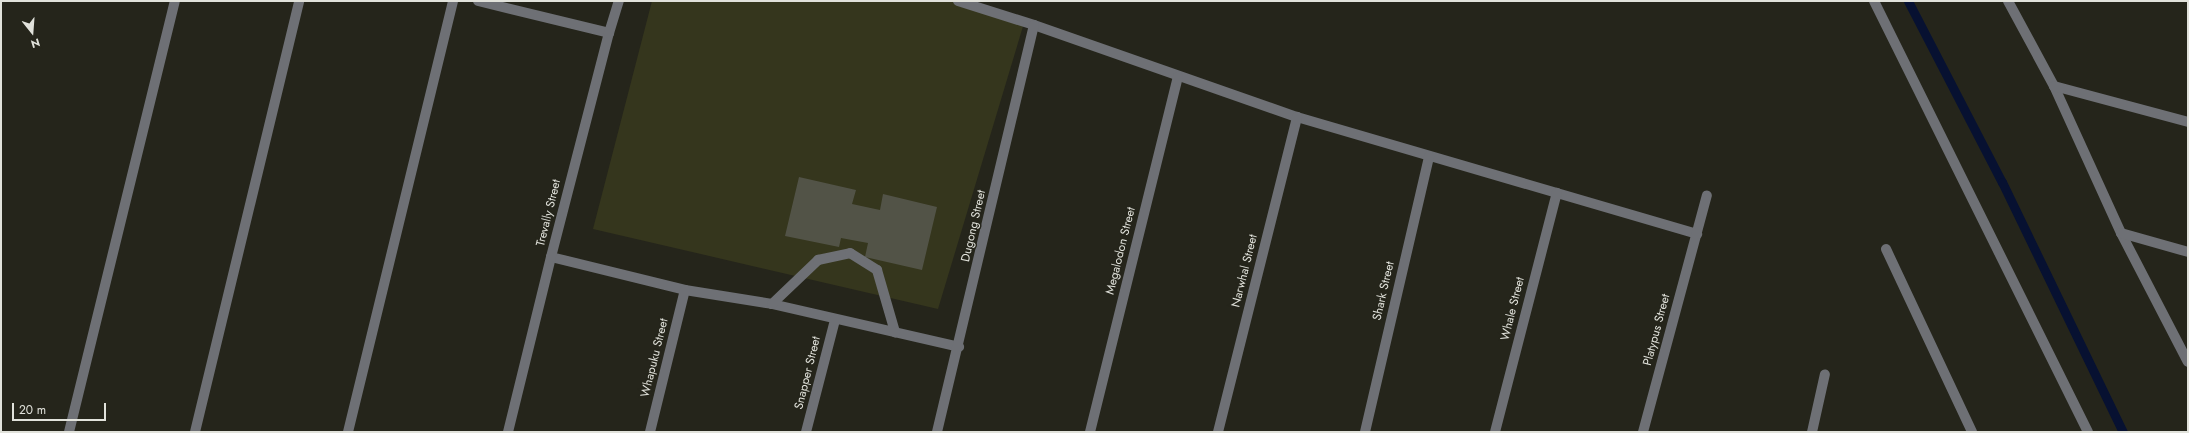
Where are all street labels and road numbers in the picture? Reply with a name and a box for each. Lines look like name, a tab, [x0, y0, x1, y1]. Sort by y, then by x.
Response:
street label: Trevally Street	[534, 178, 564, 248]
street label: Dugong Street	[959, 189, 989, 263]
street label: Megalodon Street	[1103, 206, 1139, 296]
street label: Narwhal Street	[1229, 233, 1261, 309]
street label: Shark Street	[1370, 260, 1398, 322]
street label: Whale Street	[1498, 276, 1528, 342]
street label: Platypus Street	[1641, 293, 1673, 367]
street label: Whapuku Street	[638, 317, 672, 399]
street label: Snapper Street	[792, 335, 824, 411]

